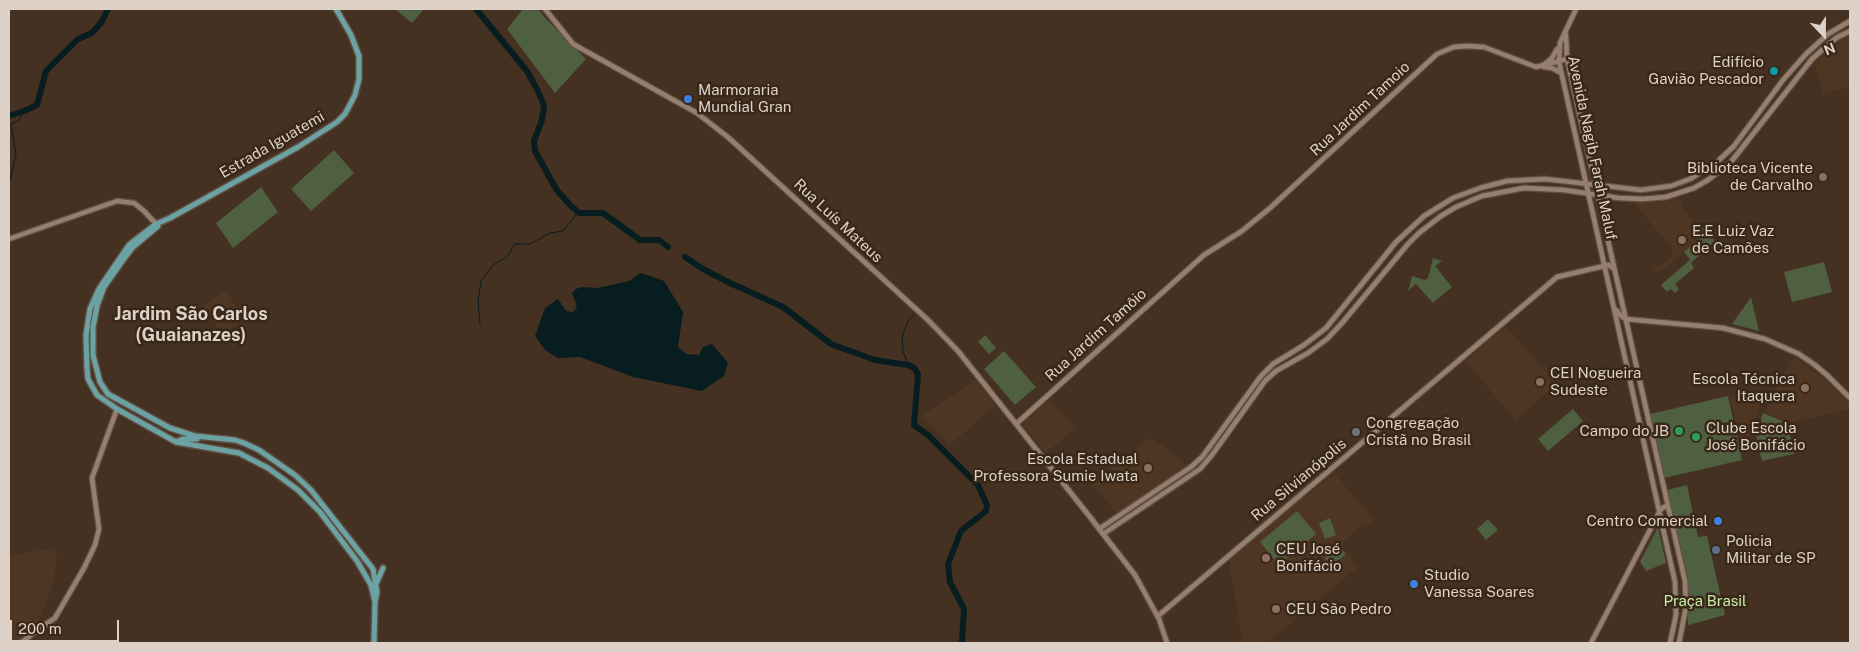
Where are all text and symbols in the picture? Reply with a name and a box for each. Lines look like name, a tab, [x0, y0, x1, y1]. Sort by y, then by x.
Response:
north arrow	[1799, 10, 1849, 60]
text: N	[1822, 39, 1838, 58]
place label: Edifício Gavião Pescador	[1648, 53, 1764, 88]
street label: Avenida Nagib Farah Maluf	[1564, 54, 1620, 242]
street label: Rua Jardim Tamoio	[1306, 58, 1414, 160]
marker: Edifício Gavião Pescador	[1768, 65, 1780, 77]
place label: Marmoraria Mundial Gran	[698, 81, 792, 116]
marker: Marmoraria Mundial Gran	[682, 93, 694, 105]
street label: Estrada Iguatemi	[216, 108, 328, 182]
place label: Biblioteca Vicente de Carvalho	[1687, 159, 1813, 194]
marker: Biblioteca Vicente de Carvalho	[1817, 171, 1829, 183]
street label: Rua Luís Mateus	[790, 175, 886, 267]
place label: E.E Luiz Vaz de Camões	[1692, 222, 1774, 257]
marker: E.E Luiz Vaz de Camões	[1676, 234, 1688, 246]
street label: Rua Jardim Tamôio	[1042, 285, 1150, 385]
district label: Jardim São Carlos (Guaianazes)	[114, 303, 268, 346]
place label: CEI Nogueira Sudeste	[1550, 364, 1641, 399]
place label: Escola Técnica Itaquera	[1692, 370, 1795, 405]
marker: CEI Nogueira Sudeste	[1534, 376, 1546, 388]
marker: Escola Técnica Itaquera	[1799, 382, 1811, 394]
place label: Congregação Cristã no Brasil	[1366, 414, 1472, 449]
place label: Clube Escola José Bonifácio	[1706, 419, 1805, 454]
place label: Campo do JB	[1579, 422, 1669, 440]
marker: Campo do JB	[1673, 425, 1685, 437]
marker: Congregação Cristã no Brasil	[1350, 426, 1362, 438]
marker: Clube Escola José Bonifácio	[1690, 431, 1702, 443]
street label: Rua Silvianópolis	[1248, 435, 1350, 525]
place label: Escola Estadual Professora Sumie Iwata	[974, 450, 1138, 485]
marker: Escola Estadual Professora Sumie Iwata	[1142, 462, 1154, 474]
place label: Centro Comercial	[1587, 512, 1708, 530]
marker: Centro Comercial	[1712, 515, 1724, 527]
place label: Policia Militar de SP	[1726, 532, 1816, 567]
place label: CEU José Bonifácio	[1276, 540, 1341, 575]
marker: Policia Militar de SP	[1710, 544, 1722, 556]
marker: CEU José Bonifácio	[1260, 552, 1272, 564]
place label: Studio Vanessa Soares	[1424, 566, 1534, 601]
marker: Studio Vanessa Soares	[1408, 578, 1420, 590]
park label: Praça Brasil	[1663, 592, 1747, 610]
place label: CEU São Pedro	[1286, 600, 1391, 618]
marker: CEU São Pedro	[1270, 603, 1282, 615]
scale bar	[12, 610, 121, 642]
text: 200 m	[18, 620, 62, 637]

